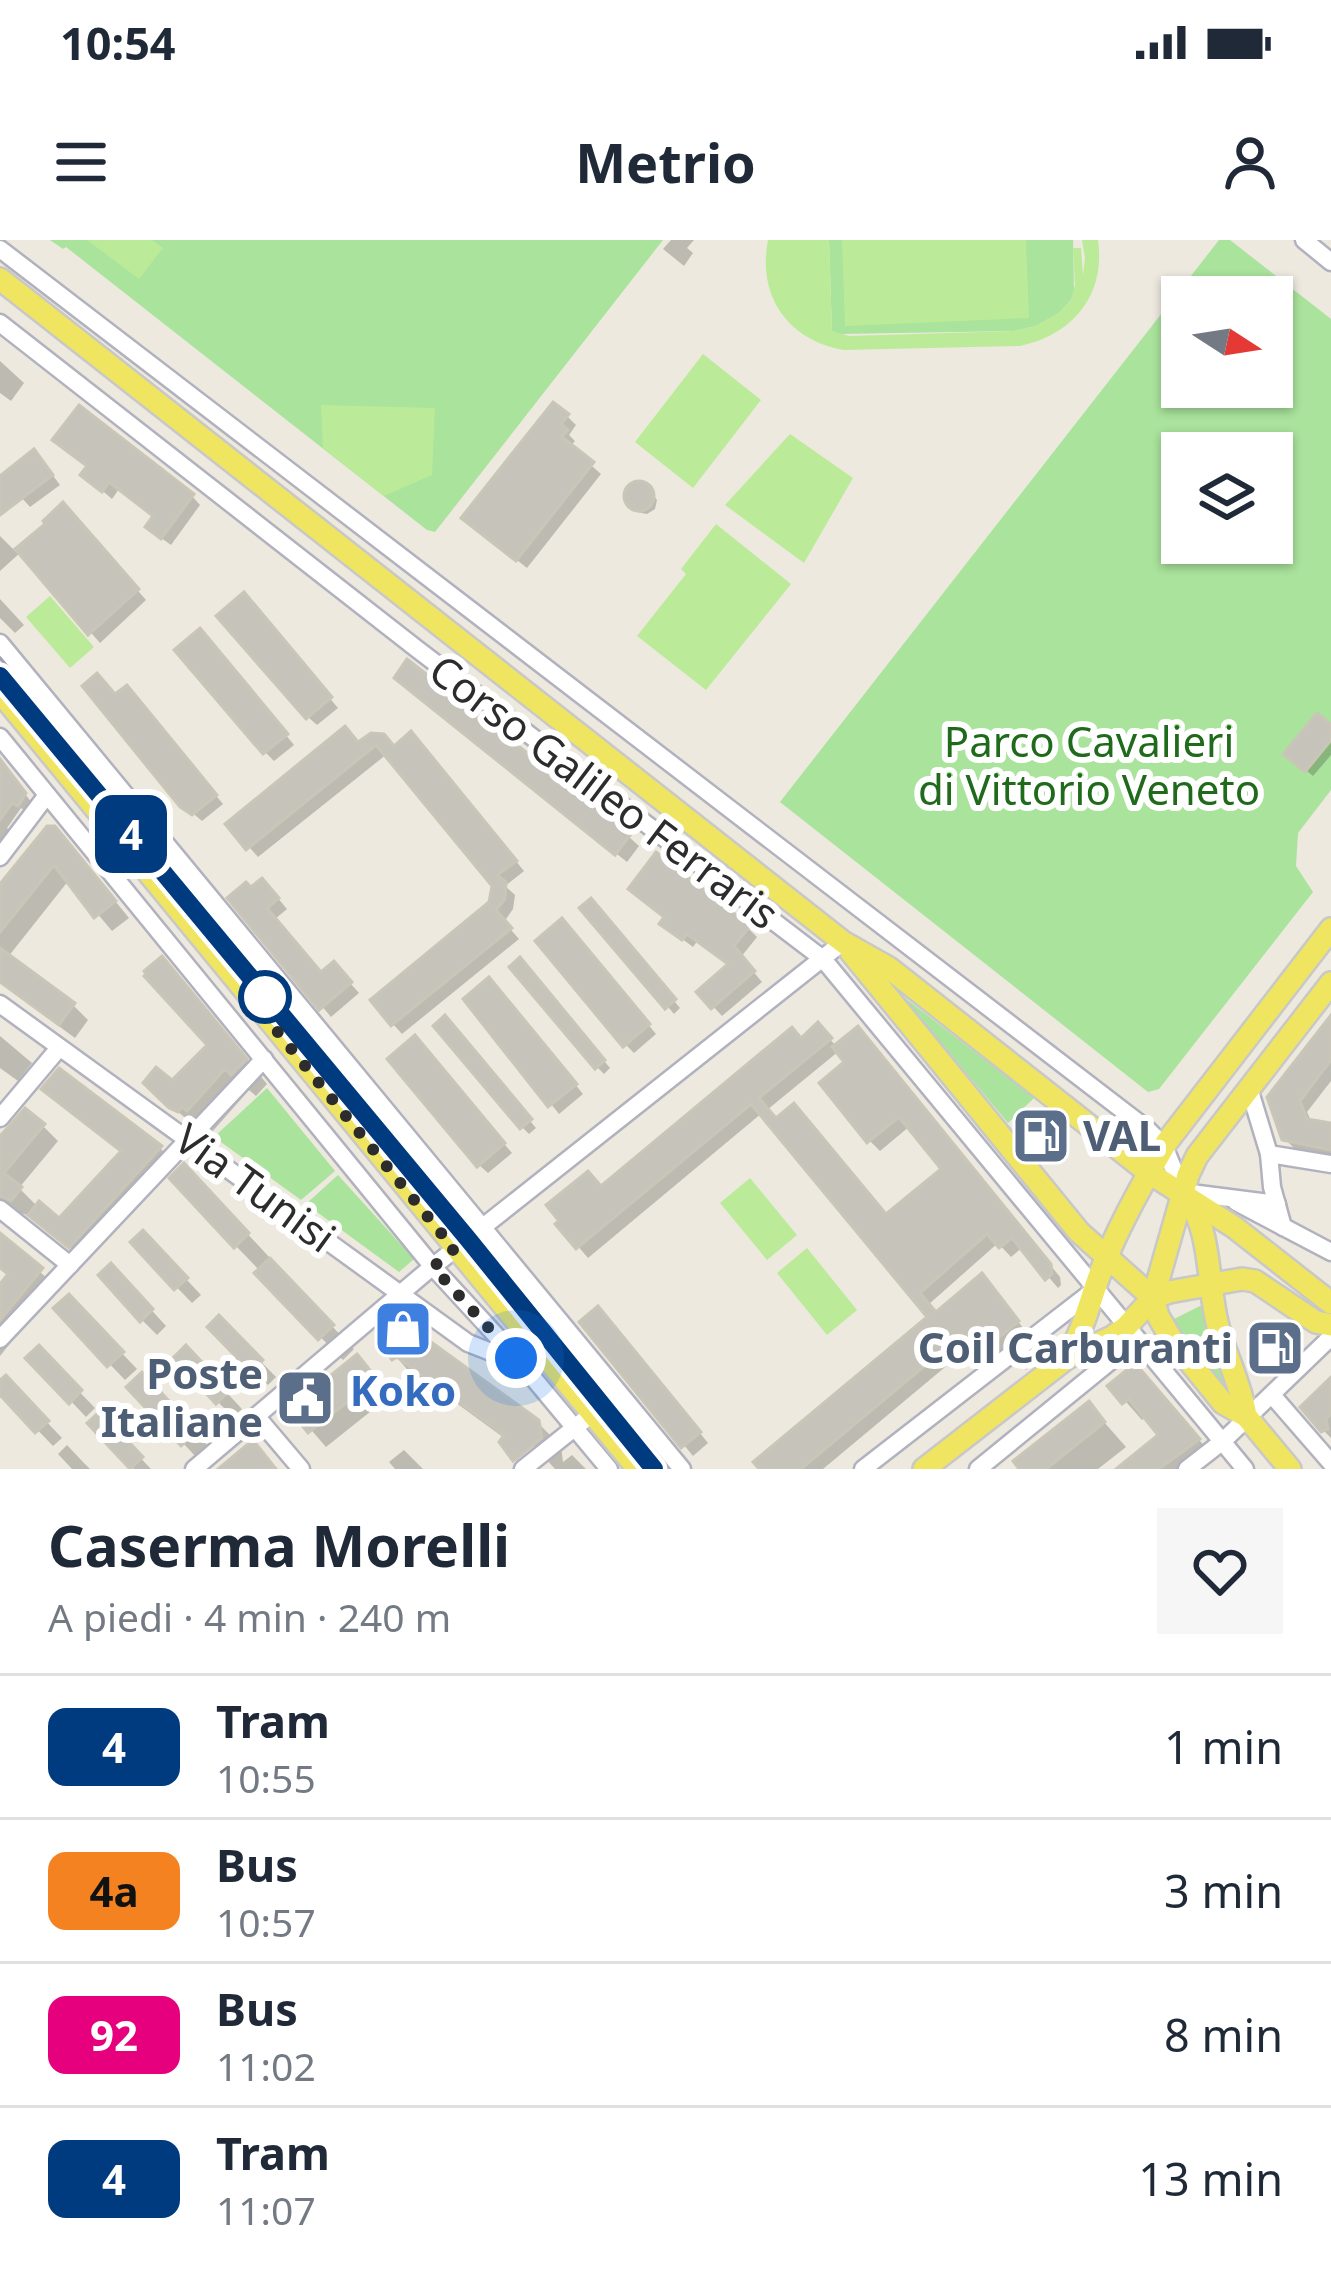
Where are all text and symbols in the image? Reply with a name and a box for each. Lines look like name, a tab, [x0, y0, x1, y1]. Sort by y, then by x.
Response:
text: 10:54	[60, 12, 176, 73]
text: Metrio	[575, 125, 756, 199]
icon: menu	[48, 129, 114, 195]
icon: person	[1217, 129, 1283, 195]
north arrow	[1161, 276, 1293, 408]
map controls	[1161, 276, 1293, 564]
button: layers	[1161, 432, 1293, 564]
street label: Corso Galileo Ferraris	[419, 641, 791, 941]
park label: Parco Cavalieri di Vittorio Veneto	[918, 712, 1260, 817]
line badge: 4	[92, 795, 170, 873]
text: 4	[119, 805, 143, 862]
unlabelled marker	[240, 972, 290, 1022]
fuel station icon: VAL	[1010, 1105, 1072, 1167]
place label: VAL	[1083, 1106, 1161, 1163]
street label: Via Tunisi	[164, 1109, 348, 1264]
shop icon: Koko	[372, 1298, 434, 1360]
fuel station icon: Coil Carburanti	[1244, 1317, 1306, 1379]
place label: Coil Carburanti	[918, 1318, 1233, 1375]
your location	[486, 1328, 546, 1388]
place label: Poste Italiane	[101, 1344, 263, 1449]
place label: Koko	[350, 1361, 456, 1418]
public building icon: Poste Italiane	[274, 1367, 336, 1429]
text: Caserma Morelli	[48, 1506, 510, 1584]
button: heart	[1157, 1508, 1283, 1634]
text: A piedi · 4 min · 240 m	[48, 1590, 451, 1643]
text: Tram	[216, 1690, 330, 1751]
text: 1 min	[1164, 1716, 1283, 1777]
text: 4	[102, 1718, 126, 1775]
text: 10:55	[216, 1751, 316, 1804]
text: Bus	[216, 1834, 298, 1895]
text: 3 min	[1164, 1860, 1283, 1921]
text: 4a	[89, 1862, 139, 1919]
text: 10:57	[216, 1895, 316, 1948]
text: Bus	[216, 1978, 298, 2039]
text: 8 min	[1164, 2004, 1283, 2065]
text: 92	[90, 2006, 138, 2063]
text: 11:02	[216, 2039, 316, 2092]
text: Tram	[216, 2122, 330, 2183]
text: 13 min	[1138, 2148, 1283, 2209]
text: 4	[102, 2150, 126, 2207]
text: 11:07	[216, 2183, 316, 2236]

